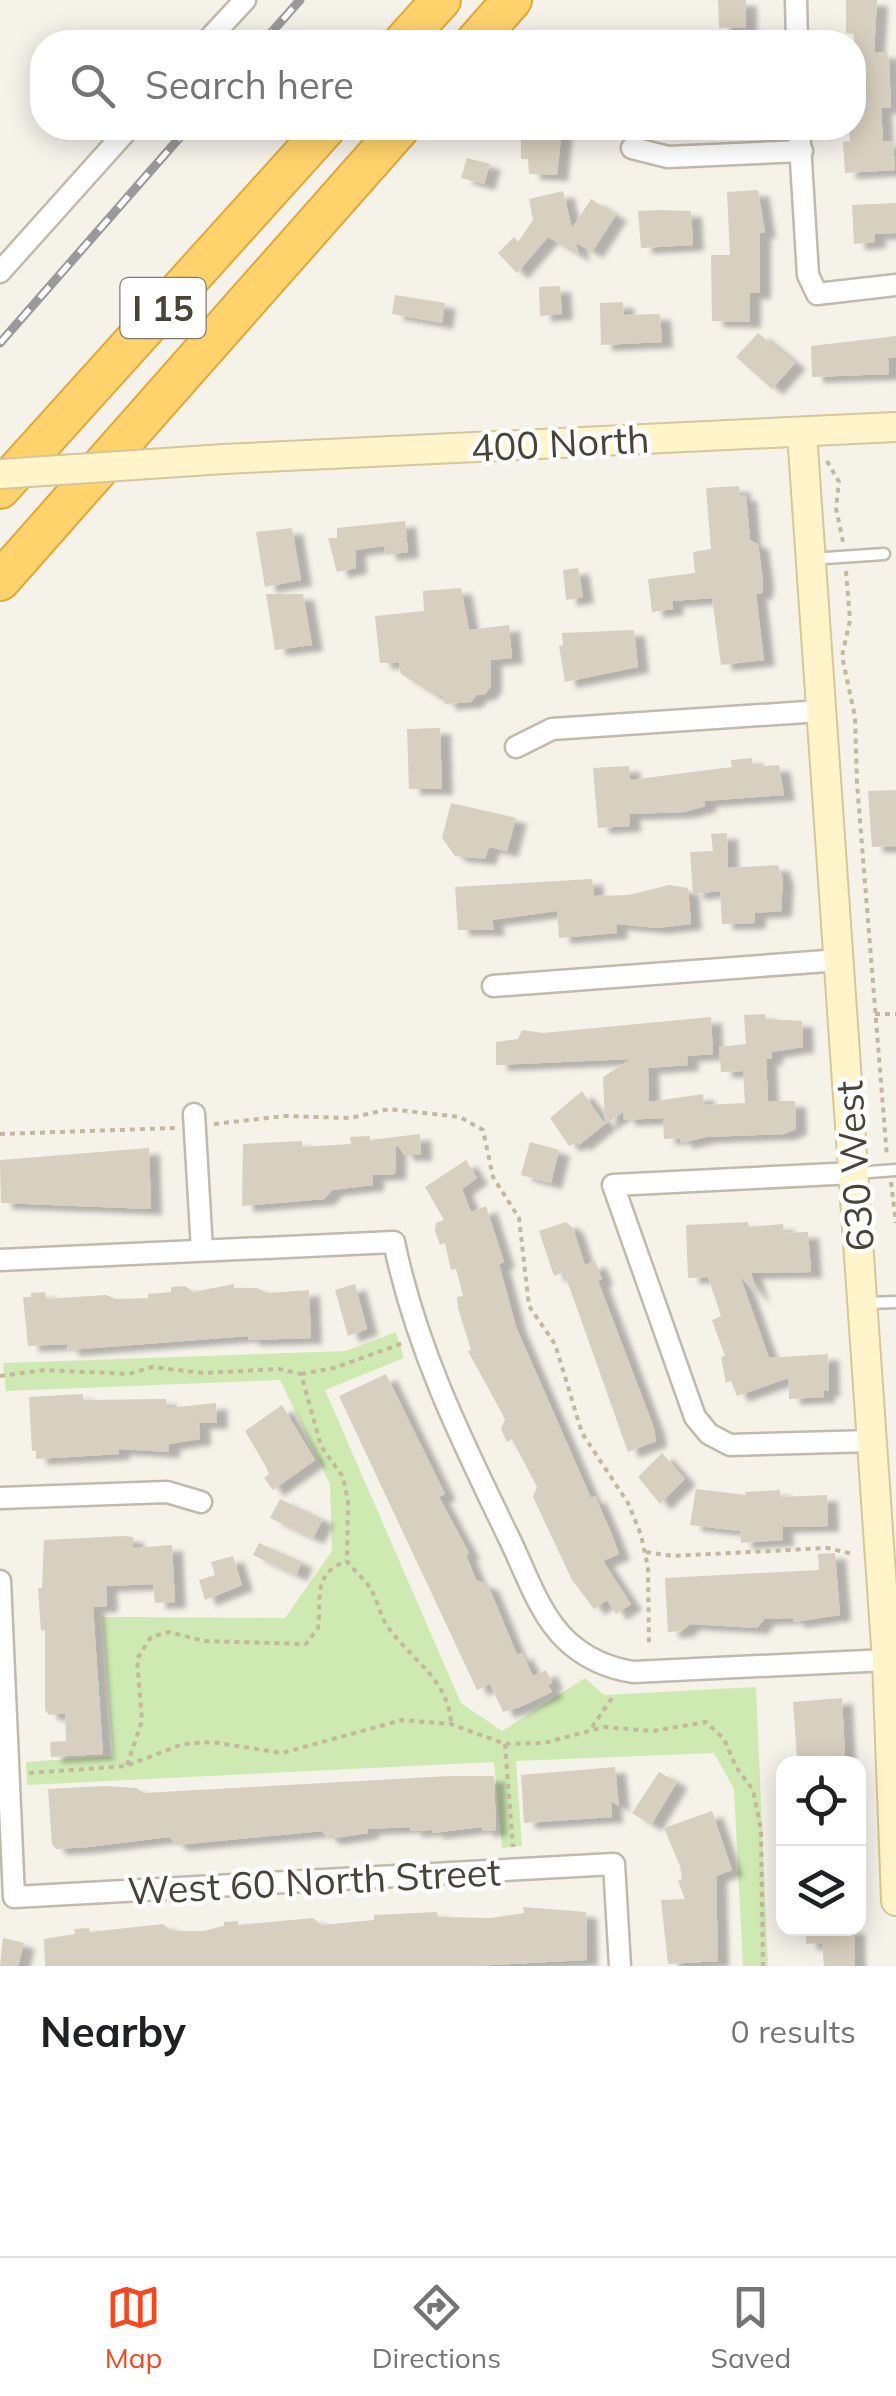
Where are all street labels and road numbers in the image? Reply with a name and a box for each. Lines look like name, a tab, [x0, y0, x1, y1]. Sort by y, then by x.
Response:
road number: I 15	[120, 278, 206, 338]
street label: 400 North	[469, 414, 651, 472]
street label: 630 West	[824, 1079, 884, 1253]
street label: West 60 North Street	[126, 1847, 502, 1915]

